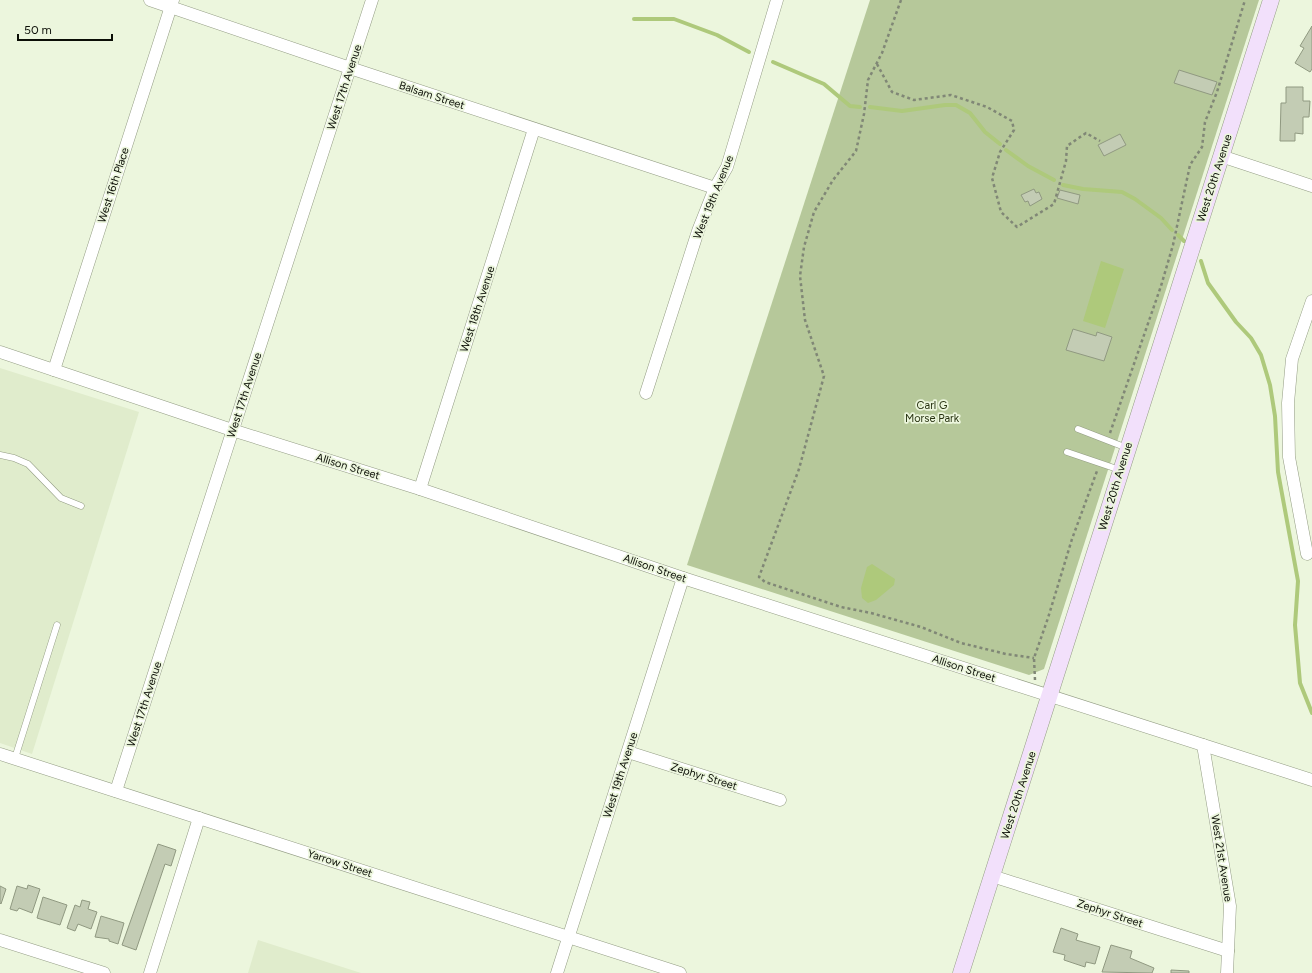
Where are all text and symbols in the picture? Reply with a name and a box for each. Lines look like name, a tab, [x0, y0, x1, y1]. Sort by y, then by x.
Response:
scale bar	[18, 16, 112, 42]
text: 50 m	[24, 23, 52, 37]
street label: West 17th Avenue	[325, 43, 364, 131]
street label: Balsam Street	[397, 79, 466, 112]
street label: West 20th Avenue	[1194, 133, 1235, 224]
street label: West 16th Place	[95, 146, 132, 224]
street label: West 19th Avenue	[691, 153, 736, 241]
street label: West 18th Avenue	[457, 265, 498, 354]
street label: West 17th Avenue	[225, 351, 264, 439]
park label: Carl G Morse Park	[905, 399, 960, 425]
street label: West 20th Avenue	[1096, 440, 1135, 532]
street label: Allison Street	[314, 451, 381, 482]
street label: Allison Street	[622, 552, 688, 585]
street label: Allison Street	[930, 652, 997, 685]
street label: West 17th Avenue	[125, 660, 164, 748]
street label: West 19th Avenue	[601, 731, 640, 820]
street label: West 20th Avenue	[998, 750, 1039, 841]
street label: Zephyr Street	[669, 760, 739, 793]
street label: West 21st Avenue	[1208, 814, 1235, 903]
street label: Yarrow Street	[306, 847, 374, 880]
street label: Zephyr Street	[1075, 897, 1144, 930]

